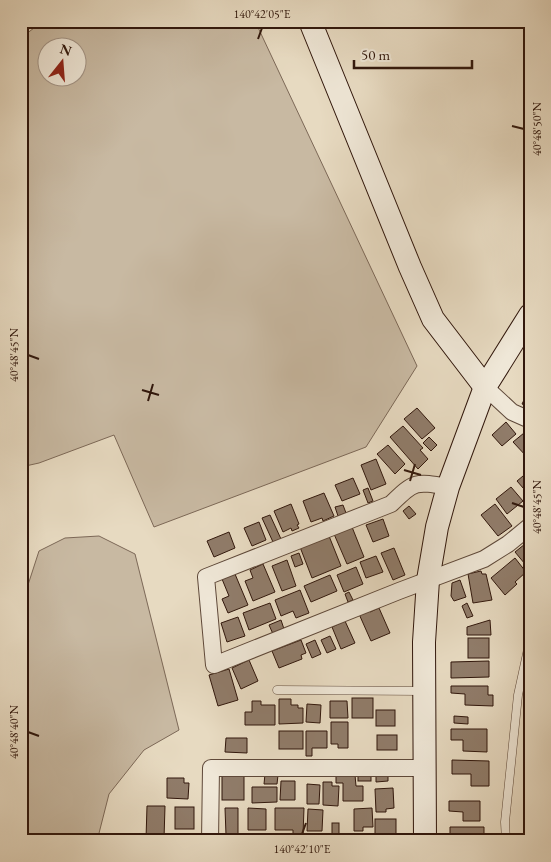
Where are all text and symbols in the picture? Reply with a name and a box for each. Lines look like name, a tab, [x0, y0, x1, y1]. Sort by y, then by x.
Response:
text: 140°42'05"E	[234, 6, 291, 22]
north arrow	[38, 38, 88, 88]
scale bar	[354, 38, 471, 70]
text: N	[58, 39, 74, 60]
text: 50 m	[361, 45, 390, 64]
text: 40°48'50"N	[529, 102, 545, 156]
text: 40°48'45"N	[6, 328, 22, 382]
text: 40°48'45"N	[529, 480, 545, 534]
text: 40°48'40"N	[6, 705, 22, 759]
text: 140°42'10"E	[274, 841, 331, 857]

